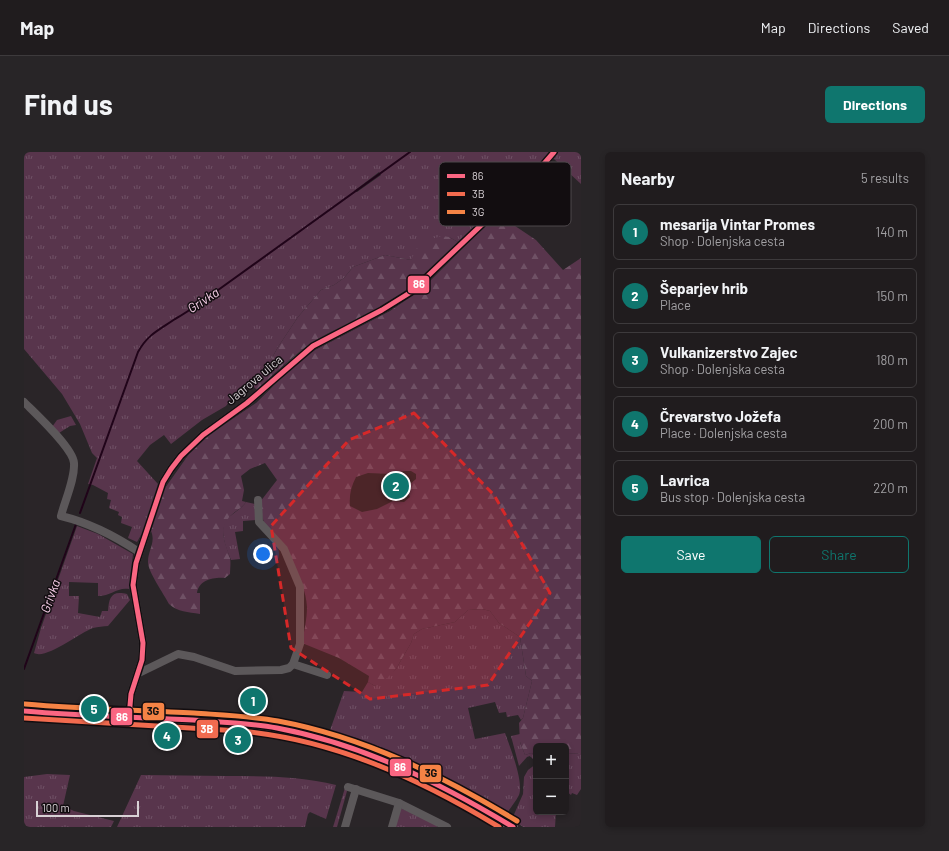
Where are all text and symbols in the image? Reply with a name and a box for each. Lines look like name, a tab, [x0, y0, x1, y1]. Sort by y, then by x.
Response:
text: Map	[20, 16, 54, 39]
text: Map	[761, 19, 786, 36]
text: Directions	[808, 19, 870, 36]
text: Saved	[892, 19, 929, 36]
button: Directions	[825, 86, 925, 123]
text: Find us	[24, 87, 113, 121]
legend	[439, 162, 571, 226]
text: Nearby	[621, 168, 675, 188]
text: 86	[472, 169, 484, 182]
text: 5 results	[861, 170, 909, 186]
text: 3B	[472, 187, 485, 200]
text: 3G	[472, 205, 484, 218]
text: mesarija Vintar Promes	[660, 215, 815, 233]
text: 1	[633, 224, 637, 240]
text: 140 m	[876, 224, 908, 240]
text: Shop · Dolenjska cesta	[660, 233, 785, 249]
line badge: 86	[407, 275, 430, 294]
text: 86	[413, 277, 425, 290]
text: Šeparjev hrib	[660, 279, 748, 297]
water label: Grivka	[184, 284, 222, 316]
text: 2	[631, 288, 639, 304]
text: 150 m	[876, 288, 908, 304]
text: Place	[660, 297, 691, 313]
text: Vulkanizerstvo Zajec	[660, 343, 797, 361]
street label: Jagrova ulica	[223, 352, 285, 406]
text: 3	[631, 352, 639, 368]
text: 180 m	[876, 352, 908, 368]
text: Shop · Dolenjska cesta	[660, 361, 785, 377]
text: Črevarstvo Jožefa	[660, 407, 781, 425]
text: 4	[631, 416, 639, 432]
text: 200 m	[873, 416, 908, 432]
text: Place · Dolenjska cesta	[660, 425, 787, 441]
pin: 2	[383, 471, 409, 501]
text: Lavrica	[660, 471, 710, 489]
text: 5	[631, 480, 639, 496]
text: 220 m	[873, 480, 908, 496]
text: Bus stop · Dolenjska cesta	[660, 489, 805, 505]
button: Save	[621, 536, 761, 573]
button: Share	[769, 536, 909, 573]
your location	[253, 544, 273, 564]
water label: Grivka	[37, 577, 63, 615]
pin: 1	[240, 686, 266, 716]
pin: 5	[81, 694, 107, 724]
line badge: 3G	[142, 702, 165, 721]
text: 3G	[147, 704, 160, 717]
line badge: 86	[110, 707, 133, 726]
text: 86	[116, 710, 128, 723]
line badge: 3B	[196, 719, 219, 739]
pin: 4	[154, 721, 180, 751]
text: 3B	[201, 722, 214, 735]
pin: 3	[225, 725, 251, 755]
map controls	[533, 743, 569, 815]
button: +	[533, 743, 569, 779]
line badge: 86	[389, 758, 412, 777]
text: 86	[394, 760, 406, 773]
line badge: 3G	[419, 764, 442, 783]
text: 3G	[425, 766, 438, 779]
button: −	[533, 779, 569, 815]
scale bar	[36, 799, 139, 818]
text: 100 m	[42, 801, 70, 814]

